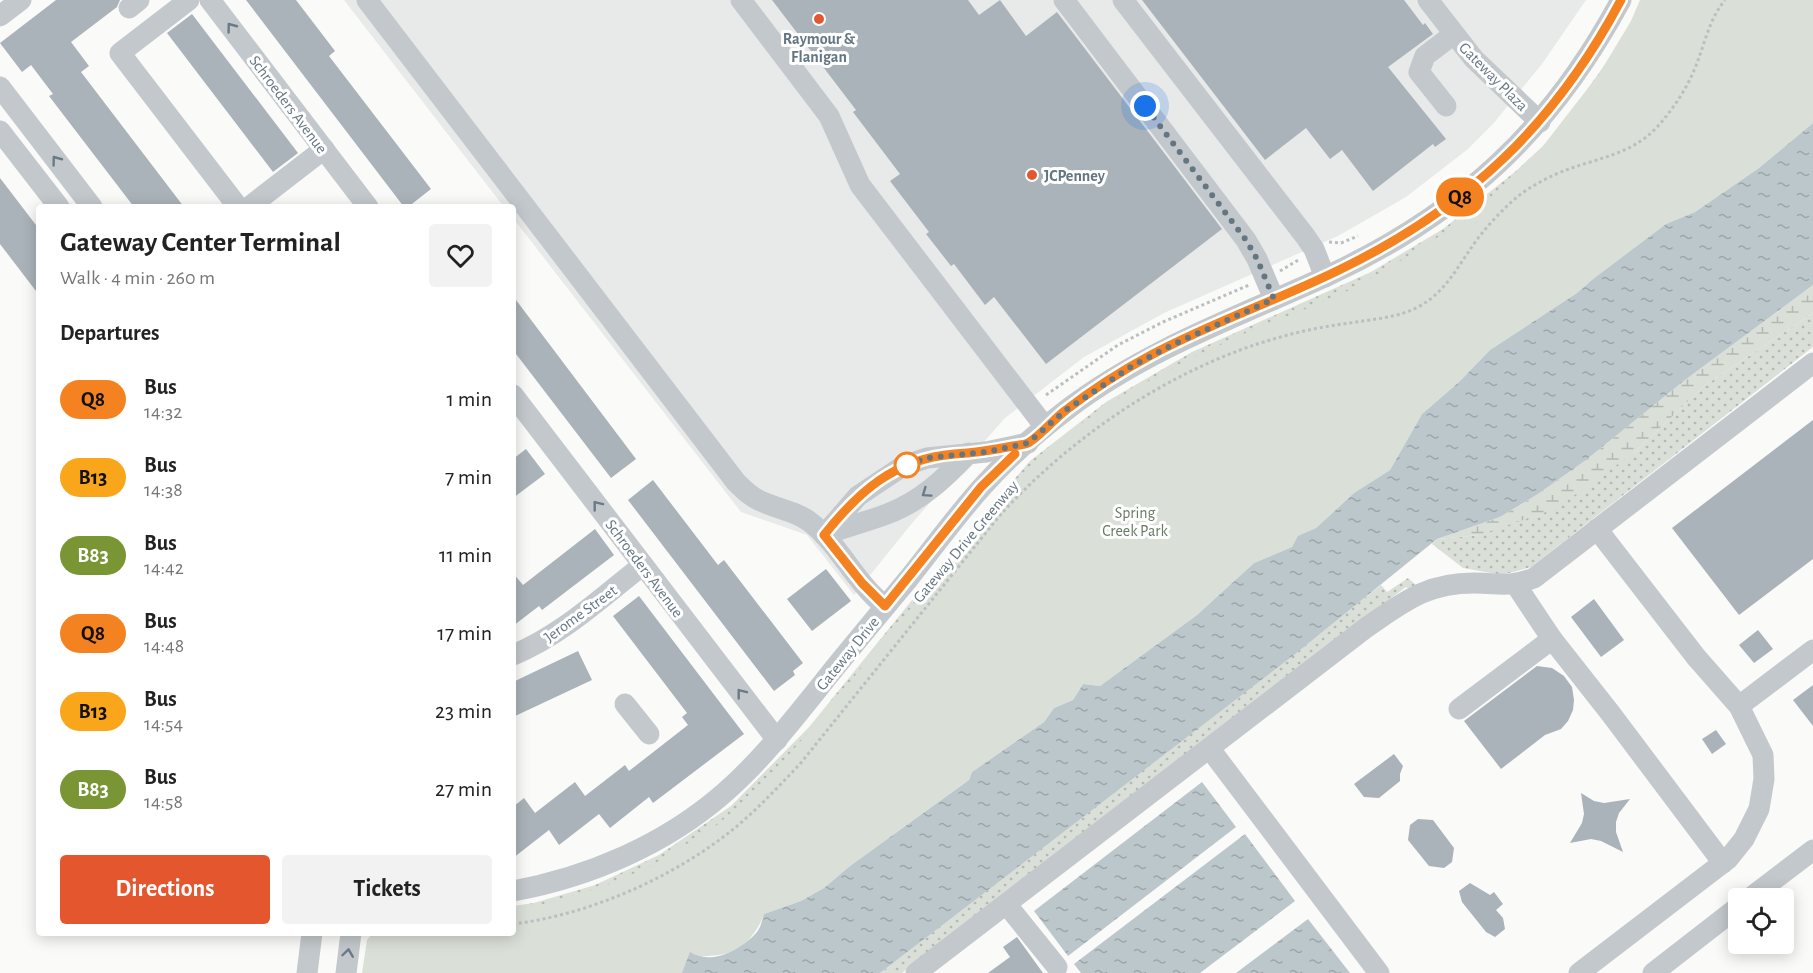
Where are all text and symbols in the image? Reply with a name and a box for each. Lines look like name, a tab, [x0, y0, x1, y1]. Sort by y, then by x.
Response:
marker: Raymour & Flanigan	[812, 12, 826, 26]
one-way arrow	[227, 23, 238, 34]
place label: Raymour & Flanigan	[783, 31, 856, 65]
street label: Gateway Plaza	[1455, 39, 1531, 115]
street label: Schroeders Avenue	[246, 53, 330, 157]
your location	[1130, 91, 1160, 121]
one-way arrow	[52, 156, 63, 167]
marker: JCPenney	[1025, 168, 1039, 182]
place label: JCPenney	[1044, 168, 1106, 185]
line badge: Q8	[1433, 178, 1487, 216]
text: Q8	[1448, 187, 1472, 208]
button: heart	[429, 224, 492, 287]
text: Gateway Center Terminal	[60, 229, 341, 257]
text: Walk · 4 min · 260 m	[60, 268, 215, 288]
text: Departures	[60, 322, 160, 344]
text: Bus	[144, 376, 177, 398]
text: 1 min	[447, 388, 492, 410]
text: Q8	[81, 389, 105, 410]
text: 14:32	[144, 402, 182, 422]
unlabelled marker	[894, 452, 920, 478]
text: Bus	[144, 454, 177, 476]
text: 7 min	[445, 466, 492, 488]
text: B13	[79, 467, 107, 488]
street label: Gateway Drive Greenway	[910, 477, 1022, 606]
text: 14:38	[144, 480, 183, 500]
one-way arrow	[922, 486, 933, 497]
one-way arrow	[594, 501, 605, 512]
park label: Spring Creek Park	[1102, 505, 1168, 539]
street label: Schroeders Avenue	[602, 517, 686, 621]
text: Bus	[144, 532, 177, 554]
text: 11 min	[439, 544, 492, 566]
text: B83	[77, 545, 109, 566]
text: 14:42	[144, 558, 184, 578]
street label: Jerome Street	[541, 582, 620, 645]
text: Bus	[144, 610, 177, 632]
street label: Gateway Drive	[813, 614, 883, 694]
text: 17 min	[437, 622, 492, 644]
text: Q8	[81, 623, 105, 644]
text: 14:48	[144, 636, 184, 656]
text: Bus	[144, 688, 177, 710]
one-way arrow	[738, 689, 749, 700]
text: 23 min	[435, 700, 492, 722]
text: B13	[79, 701, 107, 722]
text: 14:54	[144, 714, 183, 734]
text: Bus	[144, 766, 177, 788]
text: 27 min	[435, 778, 492, 800]
text: B83	[77, 779, 109, 800]
text: 14:58	[144, 792, 183, 812]
button: Directions	[60, 855, 270, 924]
button: Tickets	[282, 855, 492, 924]
map controls	[1728, 888, 1794, 954]
button: locate	[1728, 888, 1794, 954]
one-way arrow	[342, 948, 354, 958]

